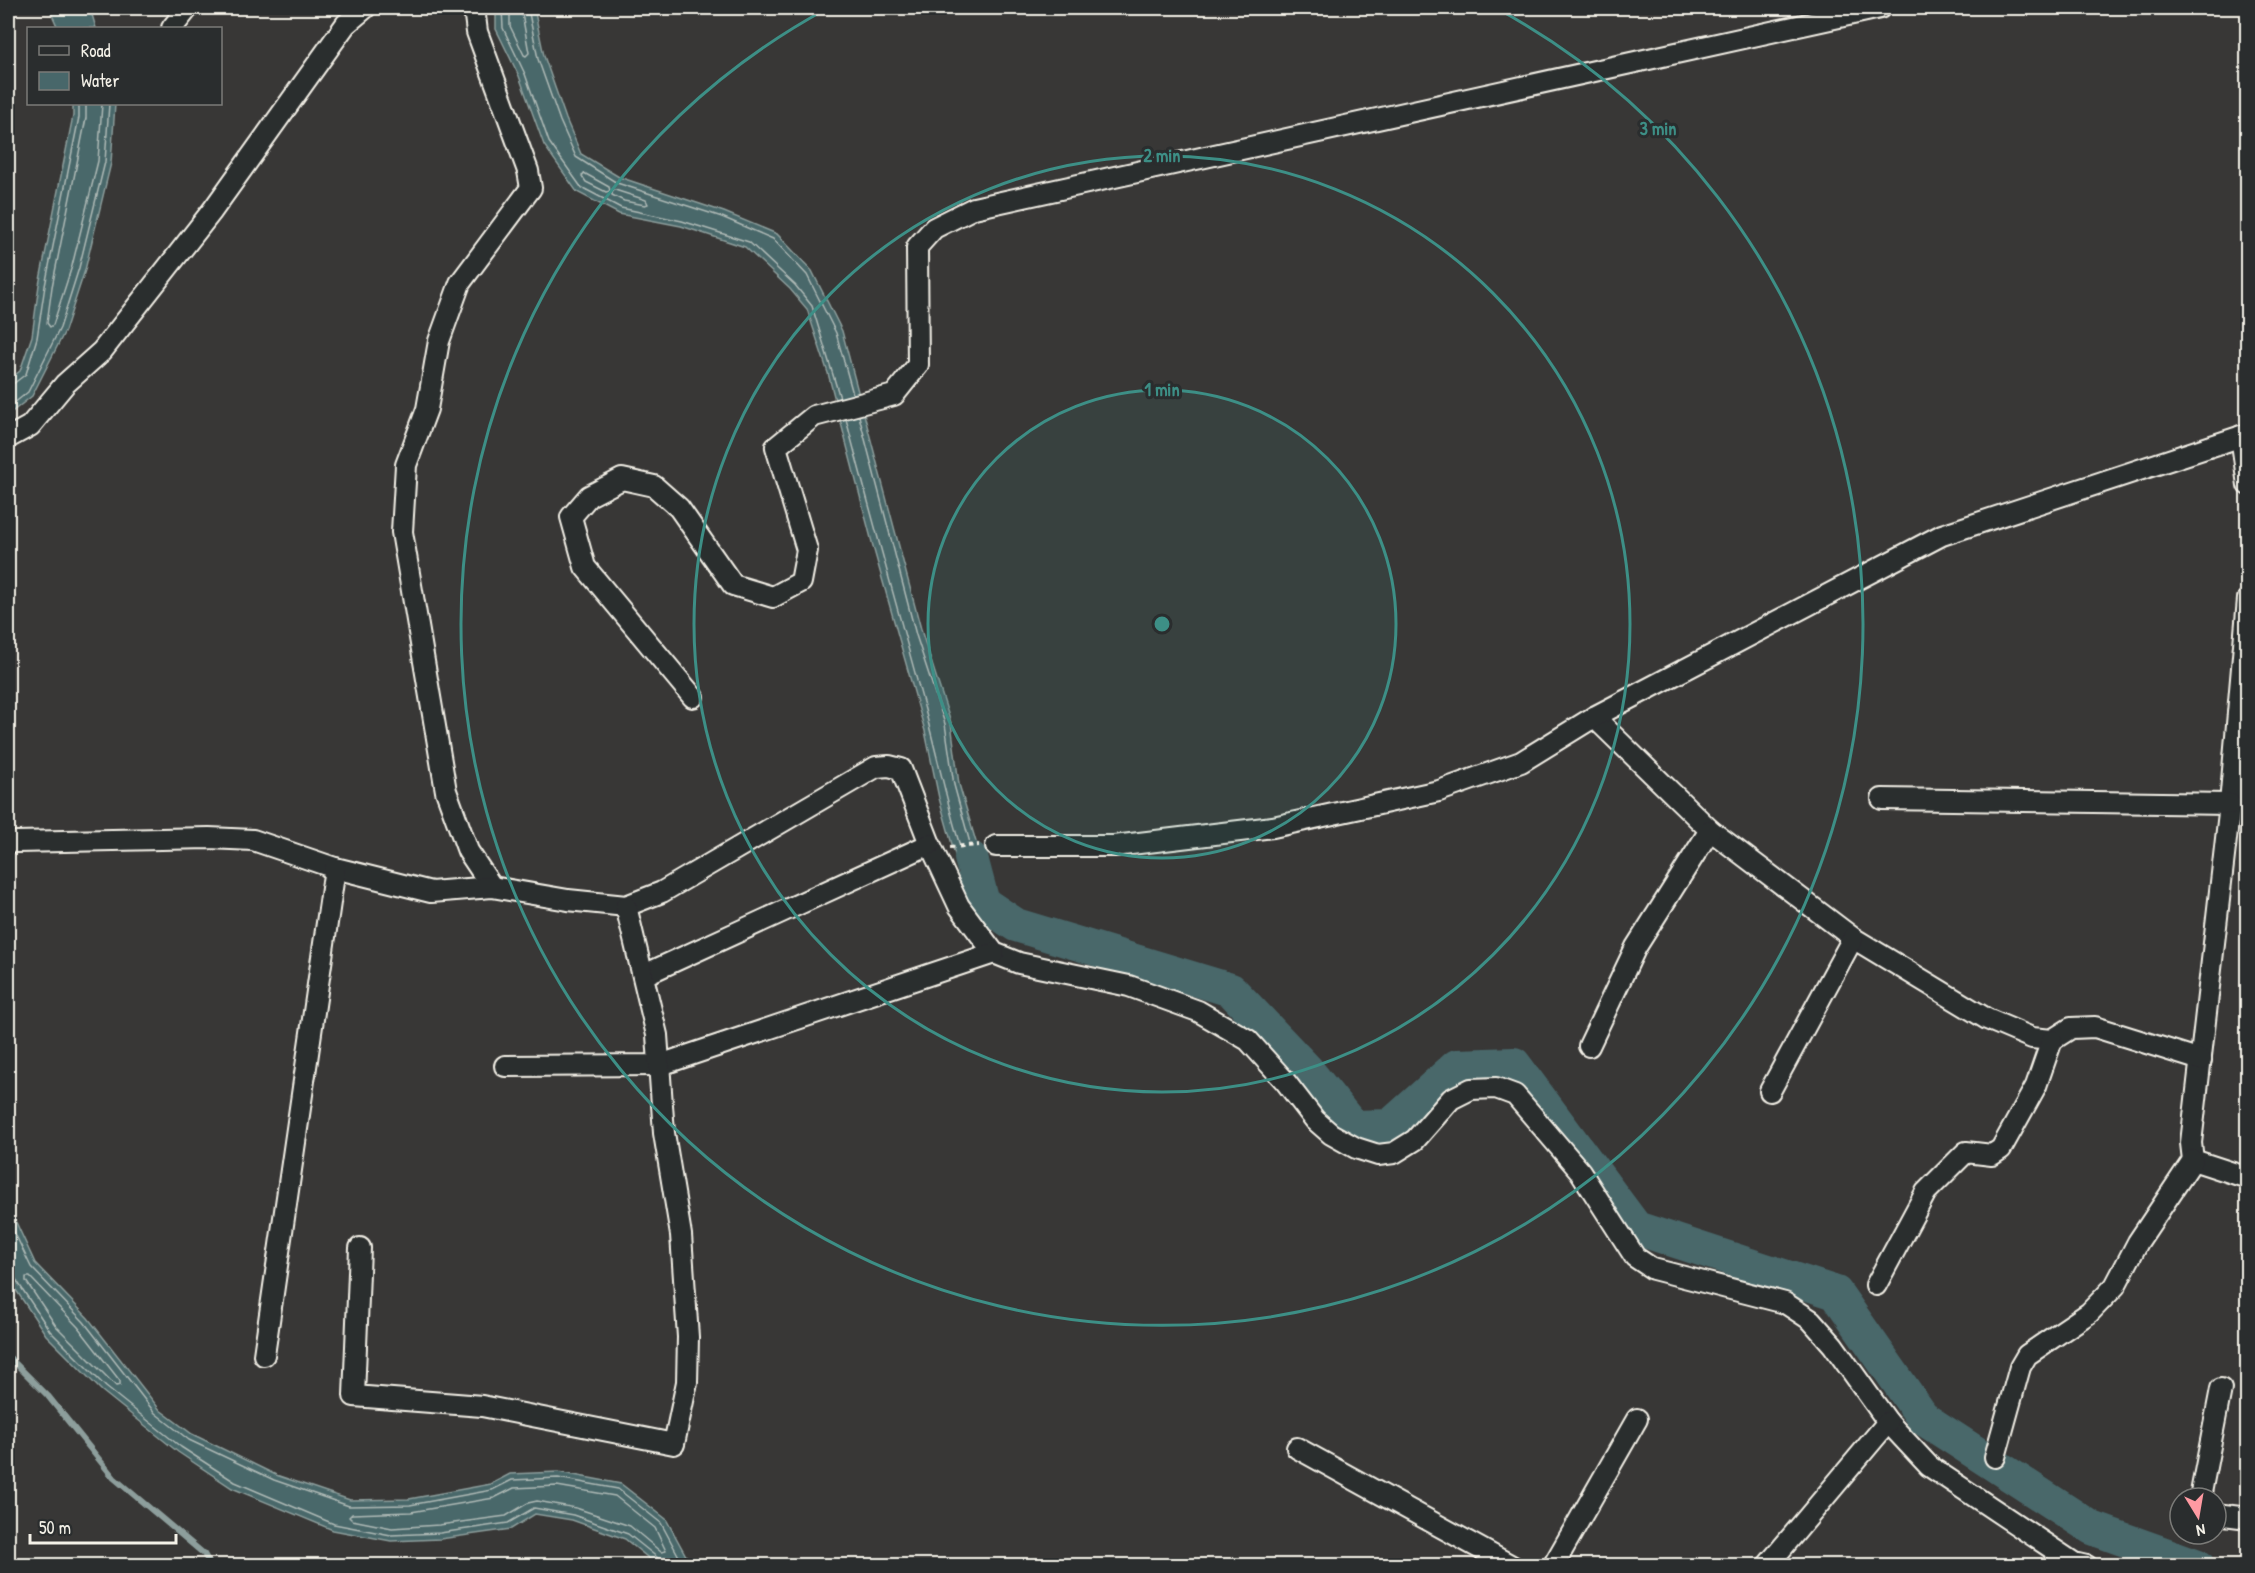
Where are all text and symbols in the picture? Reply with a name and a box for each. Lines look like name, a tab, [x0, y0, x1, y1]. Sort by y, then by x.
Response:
legend	[27, 27, 222, 105]
text: Road	[81, 38, 111, 63]
text: Water	[81, 68, 119, 93]
text: 3 min	[1640, 116, 1676, 141]
text: 2 min	[1144, 143, 1180, 168]
text: 1 min	[1144, 377, 1180, 402]
centre of rings	[1152, 614, 1172, 634]
north arrow	[2168, 1486, 2228, 1546]
scale bar	[30, 1507, 176, 1545]
text: 50 m	[39, 1515, 71, 1540]
text: N	[2194, 1519, 2207, 1542]

